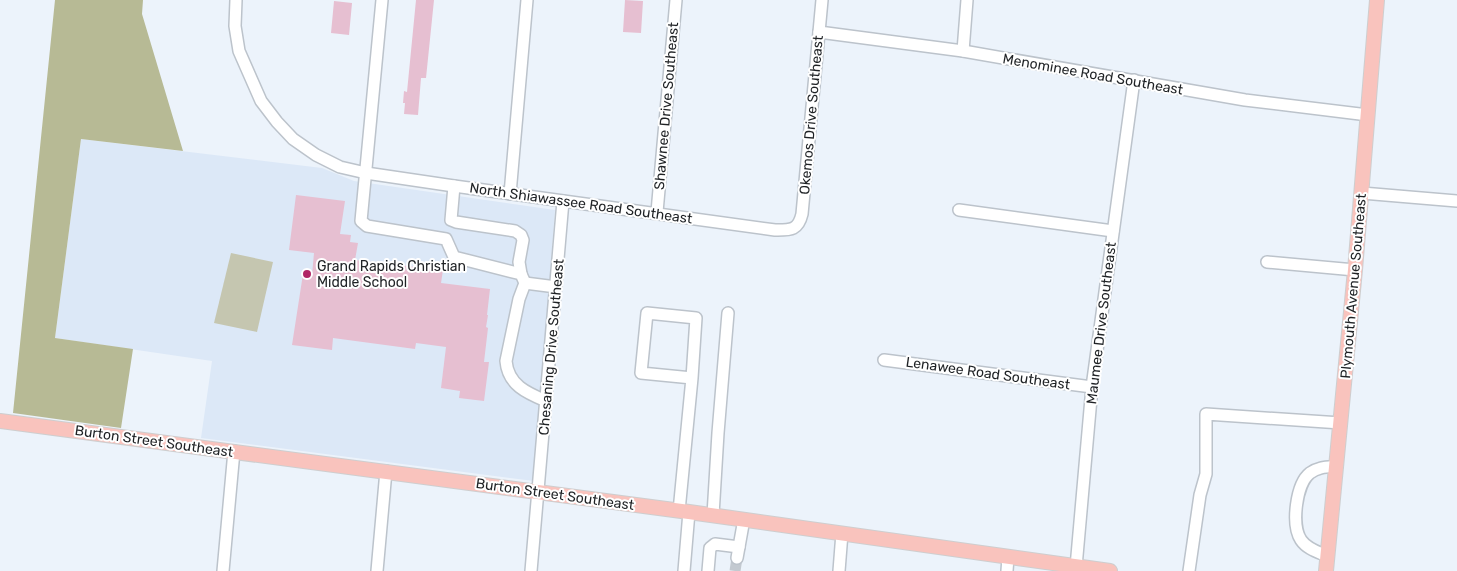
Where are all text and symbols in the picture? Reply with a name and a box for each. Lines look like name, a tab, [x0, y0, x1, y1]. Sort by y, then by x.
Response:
street label: Shawnee Drive Southeast	[651, 21, 682, 191]
street label: Okemos Drive Southeast	[796, 34, 827, 195]
street label: Menominee Road Southeast	[1001, 50, 1185, 99]
street label: North Shiawassee Road Southeast	[468, 179, 694, 228]
street label: Plymouth Avenue Southeast	[1337, 192, 1370, 379]
street label: Maumee Drive Southeast	[1083, 240, 1120, 405]
place label: Grand Rapids Christian Middle School	[317, 258, 466, 291]
street label: Chesaning Drive Southeast	[535, 258, 568, 436]
marker: Grand Rapids Christian Middle School	[301, 268, 313, 280]
street label: Lenawee Road Southeast	[905, 354, 1072, 394]
street label: Burton Street Southeast	[74, 422, 235, 461]
street label: Burton Street Southeast	[475, 475, 636, 514]

